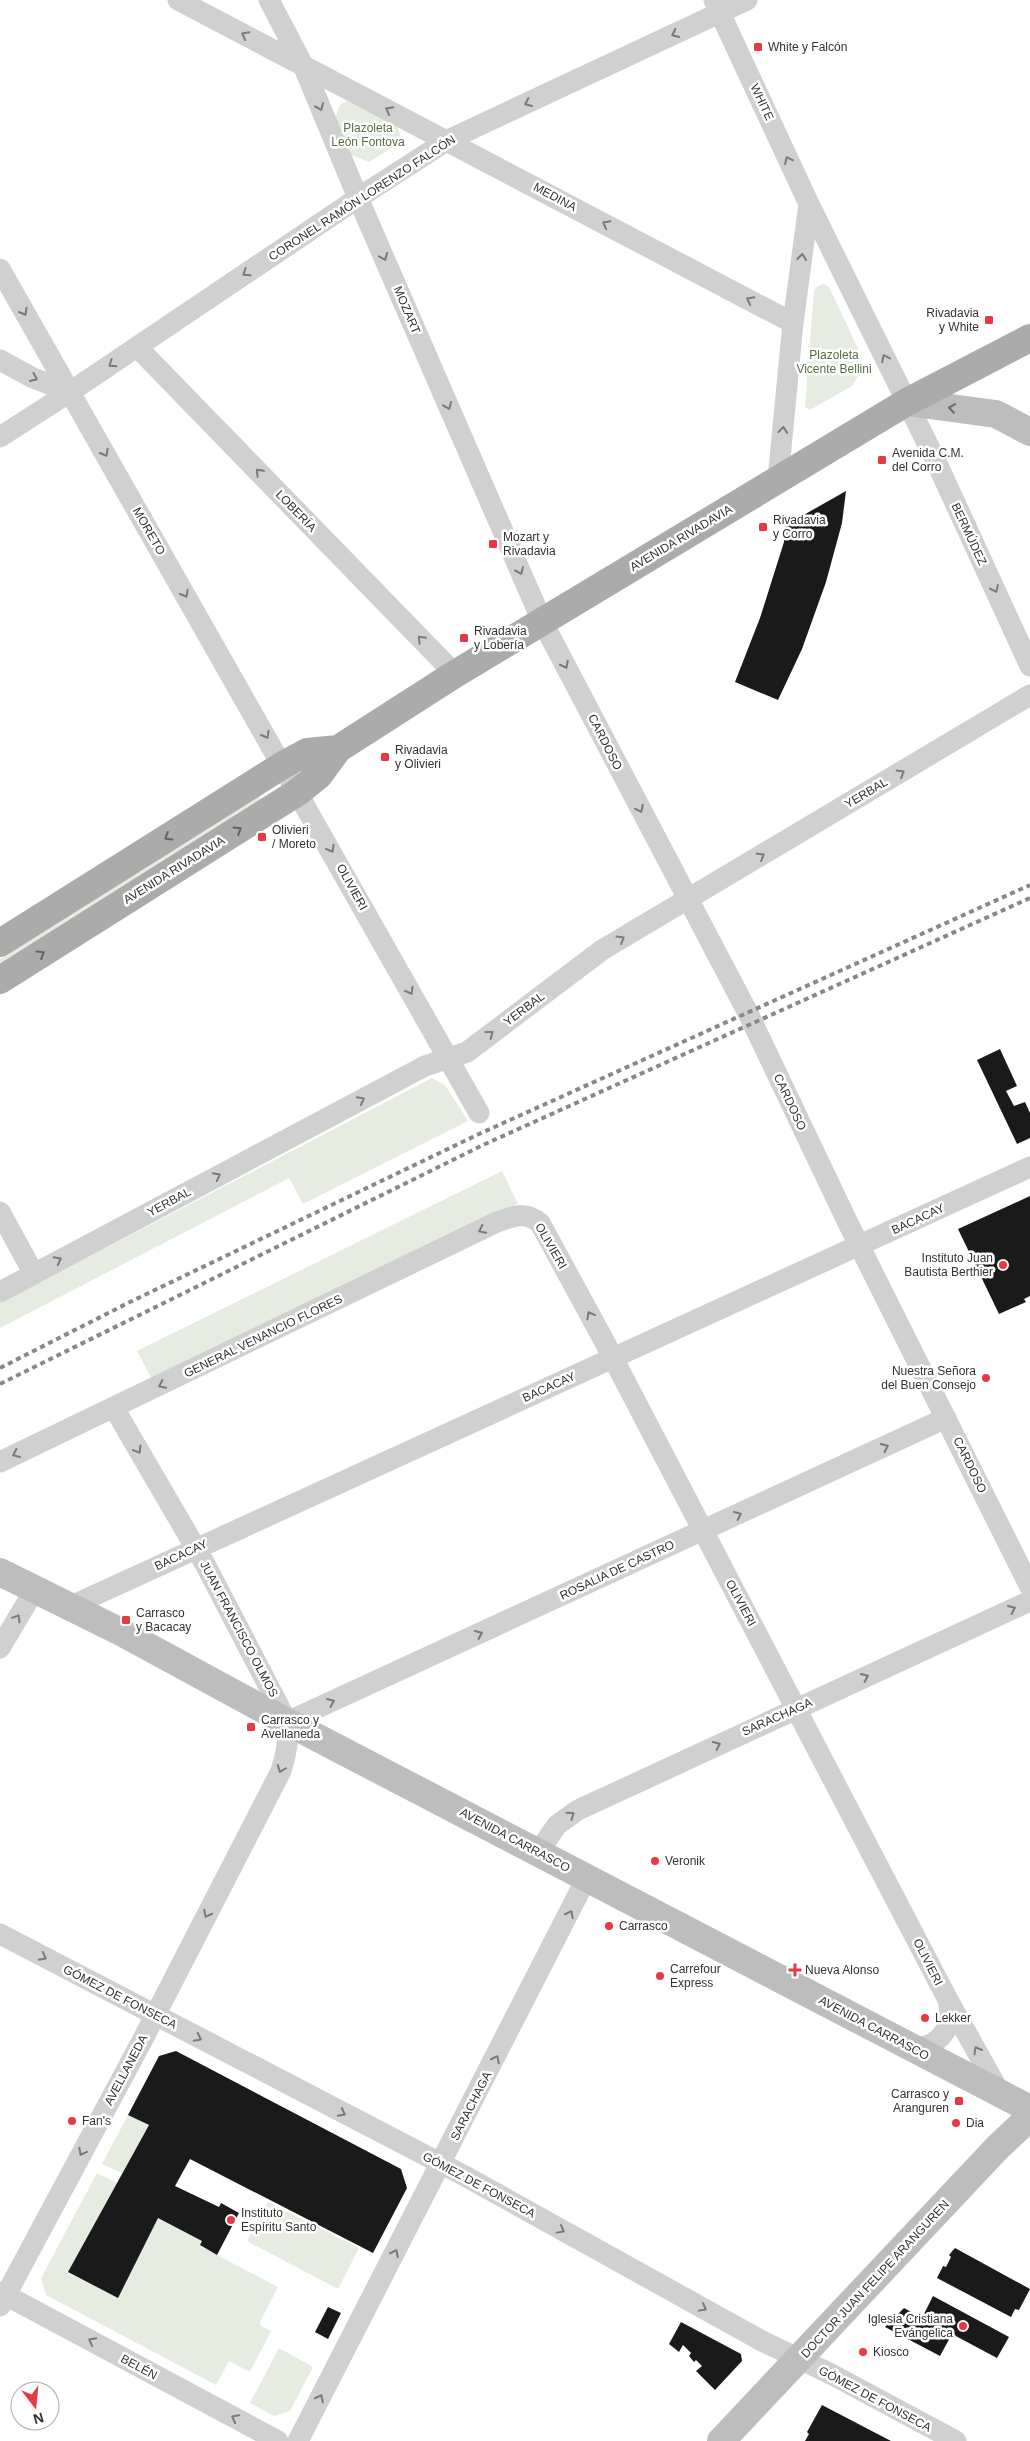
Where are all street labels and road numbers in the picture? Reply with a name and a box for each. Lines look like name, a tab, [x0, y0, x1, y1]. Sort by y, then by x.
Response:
street label: WHITE	[747, 82, 777, 122]
street label: CORONEL RAMÓN LORENZO FALCÓN	[266, 131, 458, 264]
street label: MEDINA	[531, 180, 579, 214]
street label: MOZART	[391, 284, 424, 337]
street label: LOBERÍA	[273, 487, 320, 535]
street label: BERMÚDEZ	[948, 500, 990, 567]
street label: AVENIDA RIVADAVIA	[627, 502, 735, 574]
street label: MORETO	[130, 505, 168, 557]
street label: CARDOSO	[585, 712, 625, 772]
street label: YERBAL	[842, 775, 890, 811]
street label: AVENIDA RIVADAVIA	[121, 833, 227, 907]
street label: OLIVIERI	[334, 861, 370, 913]
street label: YERBAL	[501, 989, 547, 1029]
street label: CARDOSO	[771, 1072, 809, 1132]
street label: YERBAL	[145, 1185, 193, 1219]
street label: BACACAY	[889, 1201, 947, 1237]
street label: OLIVIERI	[532, 1221, 570, 1271]
street label: GENERAL VENANCIO FLORES	[182, 1292, 344, 1380]
street label: BACACAY	[520, 1369, 578, 1405]
street label: CARDOSO	[950, 1435, 990, 1495]
street label: BACACAY	[152, 1537, 210, 1573]
street label: ROSALIA DE CASTRO	[558, 1537, 676, 1603]
street label: JUAN FRANCISCO OLMOS	[197, 1559, 281, 1699]
street label: OLIVIERI	[723, 1577, 759, 1629]
street label: SARACHAGA	[740, 1695, 814, 1739]
street label: AVENIDA CARRASCO	[458, 1805, 572, 1875]
street label: OLIVIERI	[910, 1936, 946, 1988]
street label: GÓMEZ DE FONSECA	[61, 1961, 179, 2032]
street label: AVENIDA CARRASCO	[817, 1993, 931, 2063]
street label: AVELLANEDA	[102, 2032, 150, 2108]
street label: SARACHAGA	[448, 2069, 494, 2143]
street label: GÓMEZ DE FONSECA	[420, 2149, 538, 2221]
street label: DOCTOR JUAN FELIPE ARANGUREN	[798, 2197, 952, 2361]
street label: BELÉN	[118, 2351, 160, 2382]
street label: GÓMEZ DE FONSECA	[816, 2363, 934, 2435]

